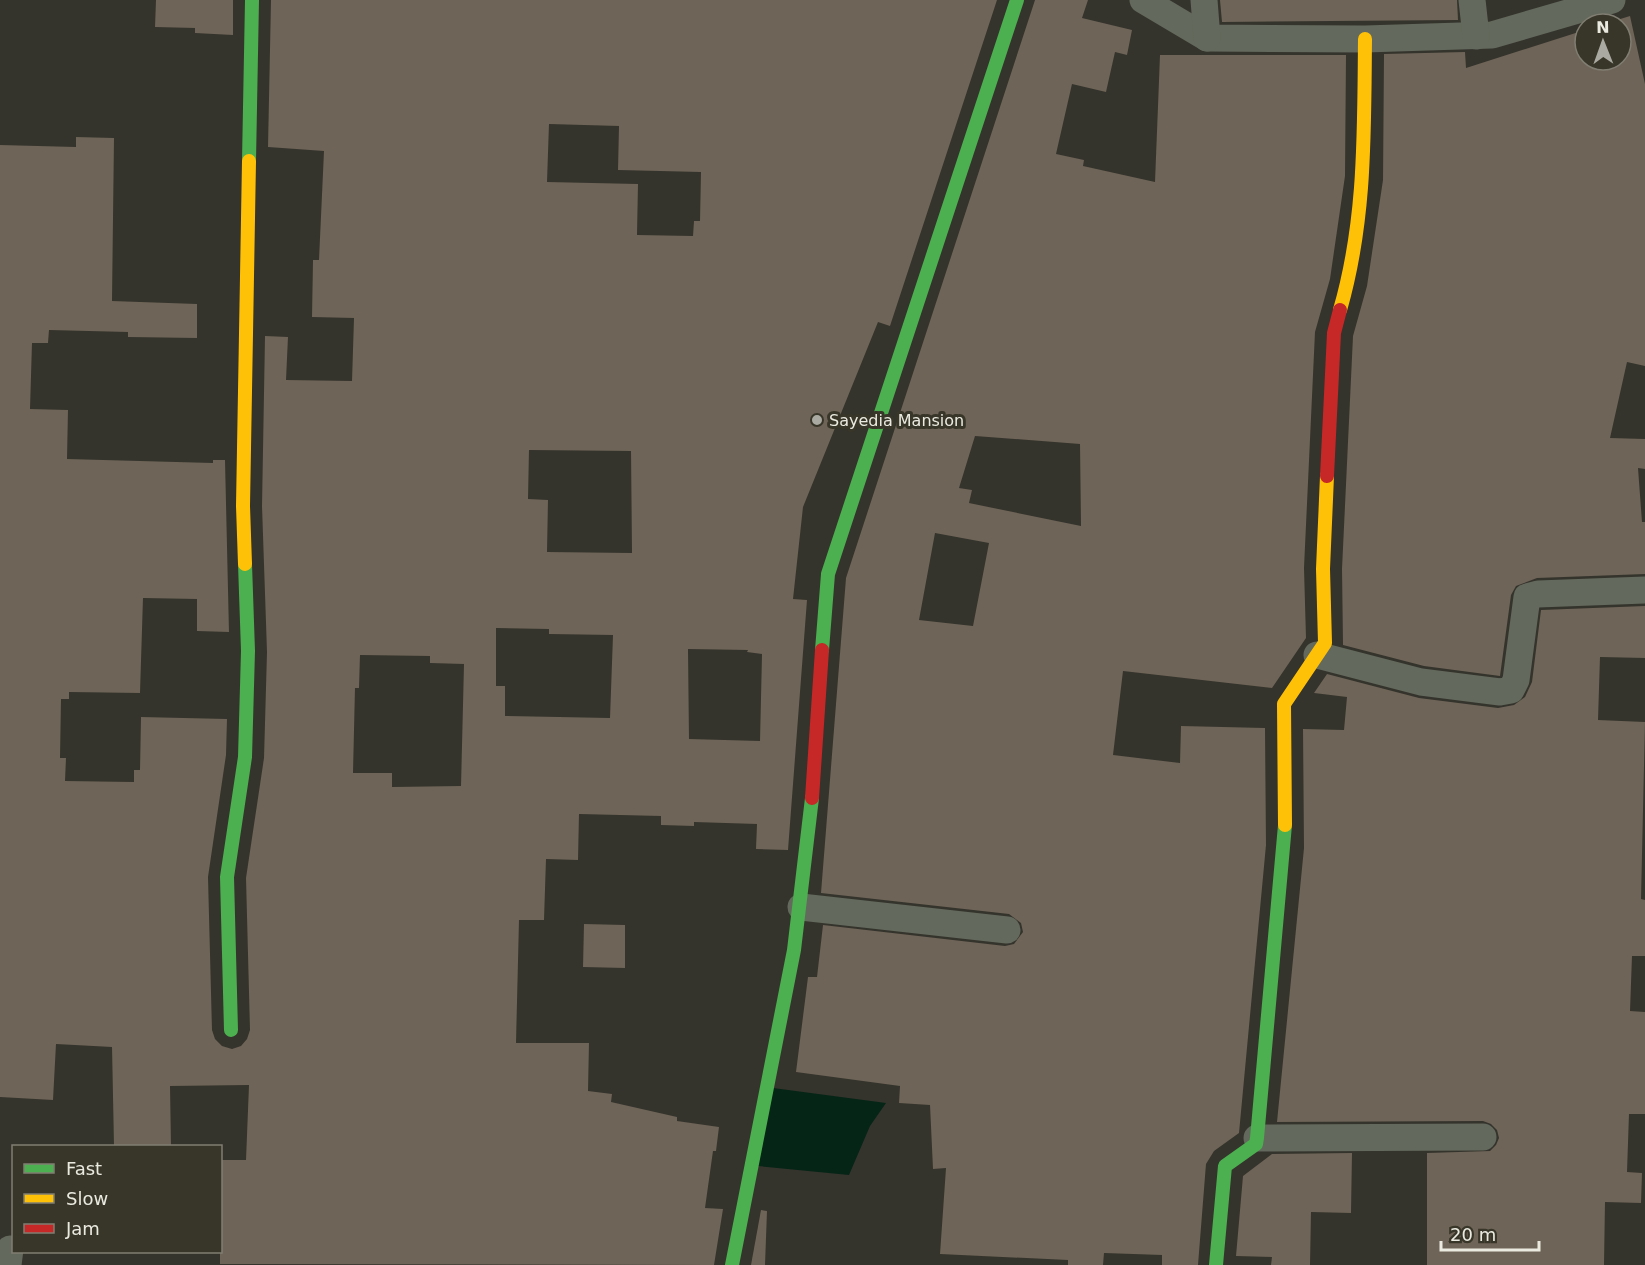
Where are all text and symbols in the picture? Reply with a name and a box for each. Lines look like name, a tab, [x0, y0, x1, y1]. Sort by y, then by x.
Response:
north arrow	[1573, 12, 1633, 72]
text: N	[1596, 18, 1610, 37]
place label: Sayedia Mansion	[829, 411, 964, 430]
marker: Sayedia Mansion	[810, 413, 824, 427]
legend	[12, 1145, 222, 1253]
text: Fast	[66, 1158, 102, 1179]
text: Slow	[66, 1188, 108, 1209]
scale bar	[1441, 1214, 1538, 1252]
text: Jam	[65, 1218, 100, 1239]
text: 20 m	[1450, 1224, 1496, 1245]

